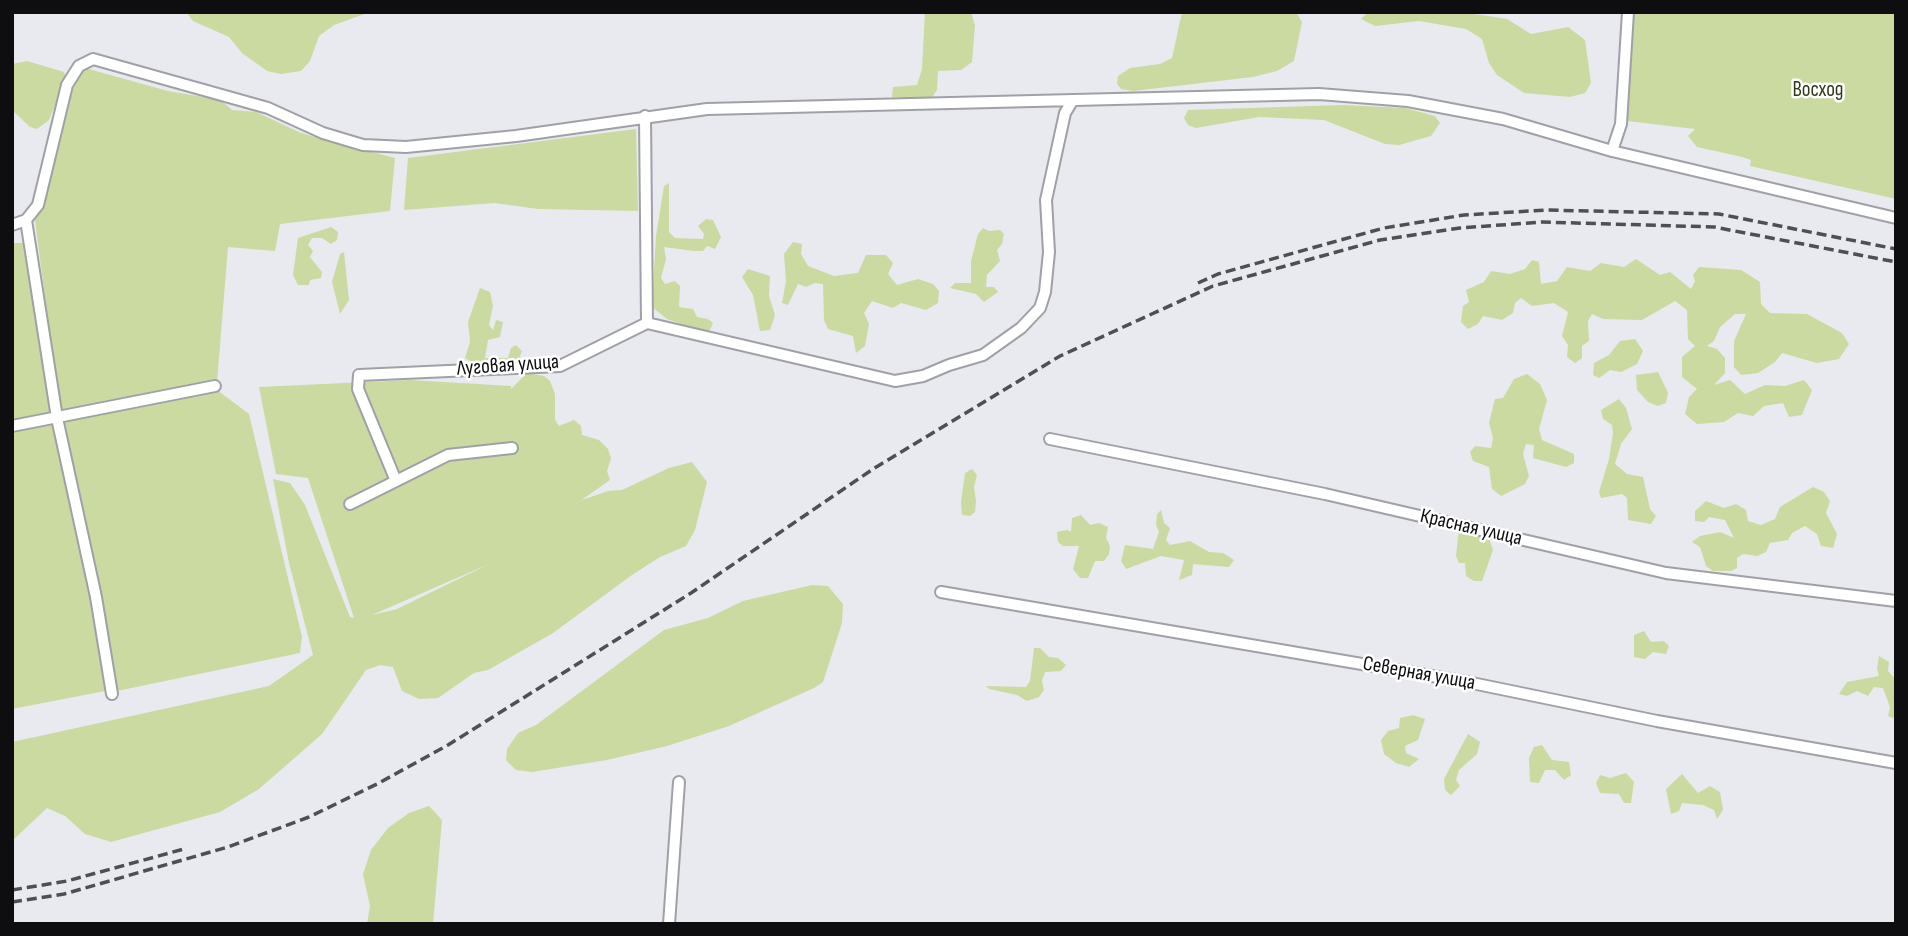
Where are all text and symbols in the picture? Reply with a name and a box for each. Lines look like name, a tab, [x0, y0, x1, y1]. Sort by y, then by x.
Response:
park label: Восход	[1792, 78, 1844, 104]
street label: Луговая улица	[456, 350, 560, 382]
street label: Красная улица	[1418, 504, 1524, 552]
street label: Северная улица	[1361, 652, 1477, 696]

